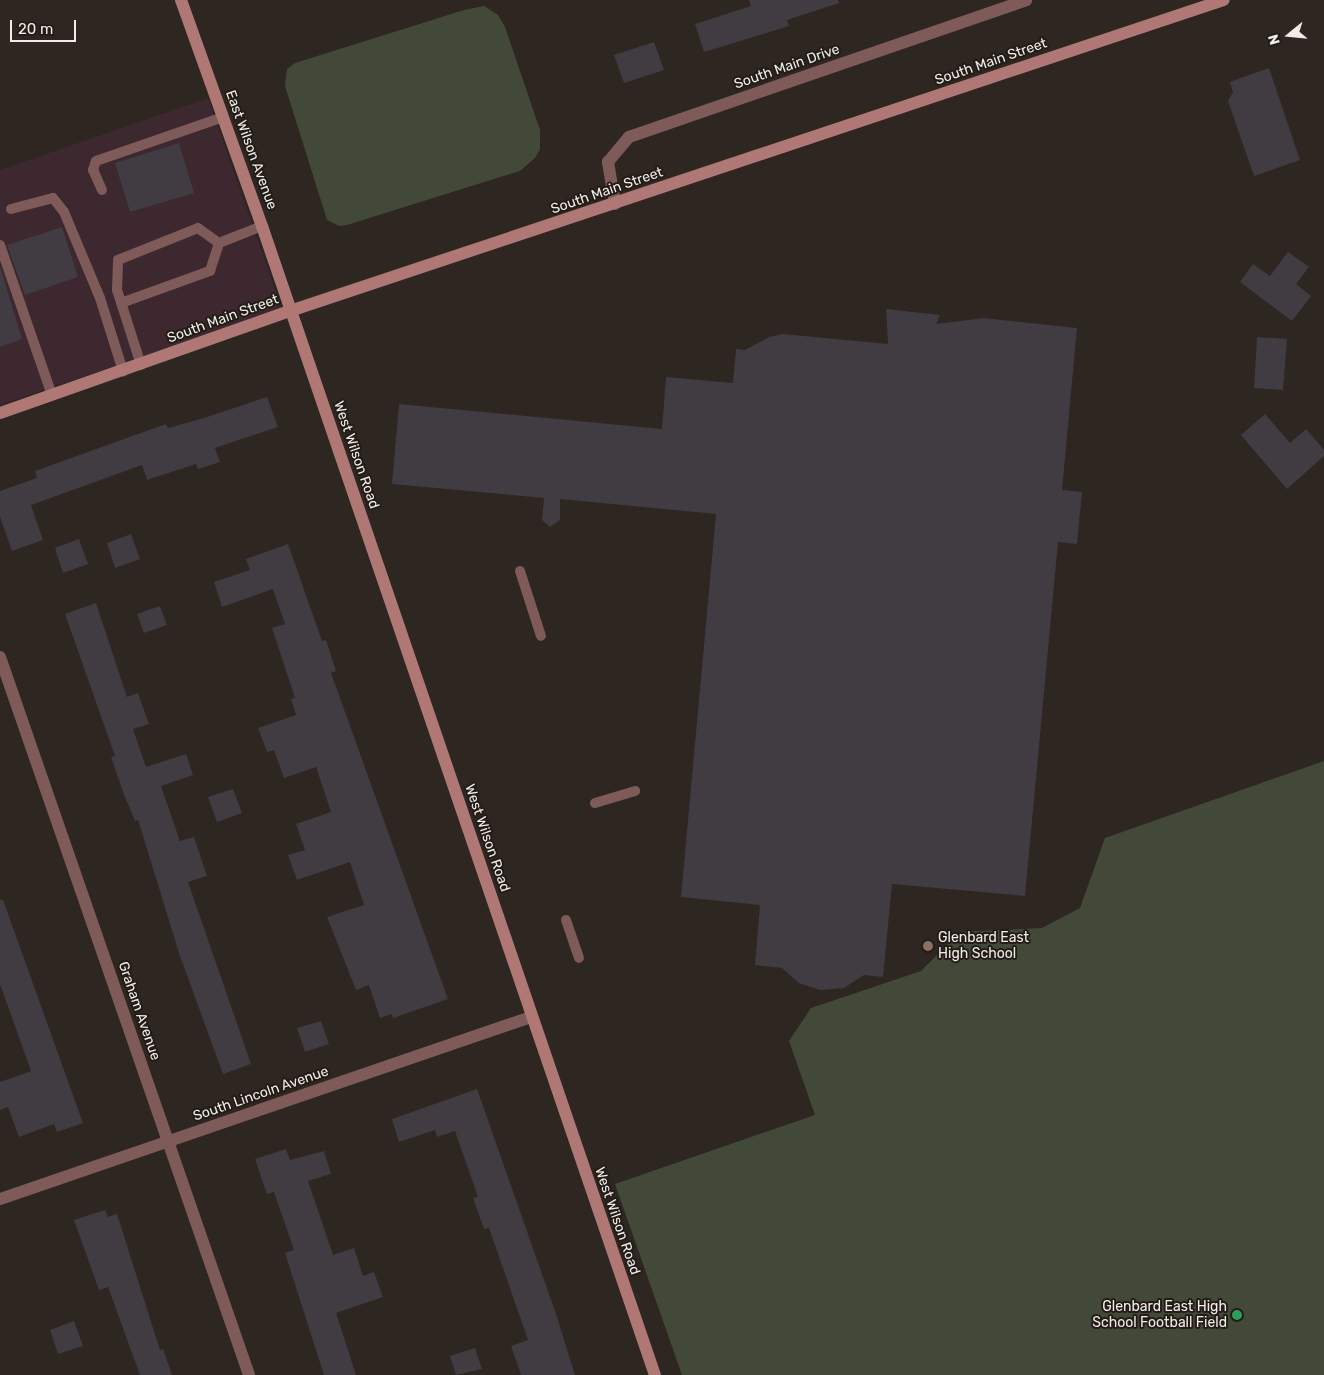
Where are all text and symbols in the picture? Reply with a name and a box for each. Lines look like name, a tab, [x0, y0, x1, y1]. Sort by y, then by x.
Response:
scale bar	[12, 10, 79, 42]
north arrow	[1264, 10, 1314, 60]
text: 20 m	[18, 20, 53, 38]
text: N	[1265, 32, 1284, 47]
street label: South Main Street	[933, 35, 1049, 89]
street label: South Main Drive	[732, 41, 842, 93]
street label: East Wilson Avenue	[221, 88, 281, 212]
street label: South Main Street	[549, 164, 665, 218]
street label: South Main Street	[165, 291, 281, 347]
street label: West Wilson Road	[330, 399, 382, 511]
street label: West Wilson Road	[461, 782, 513, 894]
place label: Glenbard East High School	[938, 930, 1029, 962]
marker: Glenbard East High School	[922, 940, 934, 952]
street label: Graham Avenue	[114, 959, 164, 1063]
street label: South Lincoln Avenue	[191, 1063, 331, 1125]
street label: West Wilson Road	[591, 1165, 643, 1277]
place label: Glenbard East High School Football Field	[1092, 1299, 1227, 1331]
marker: Glenbard East High School Football Field	[1231, 1309, 1243, 1321]

